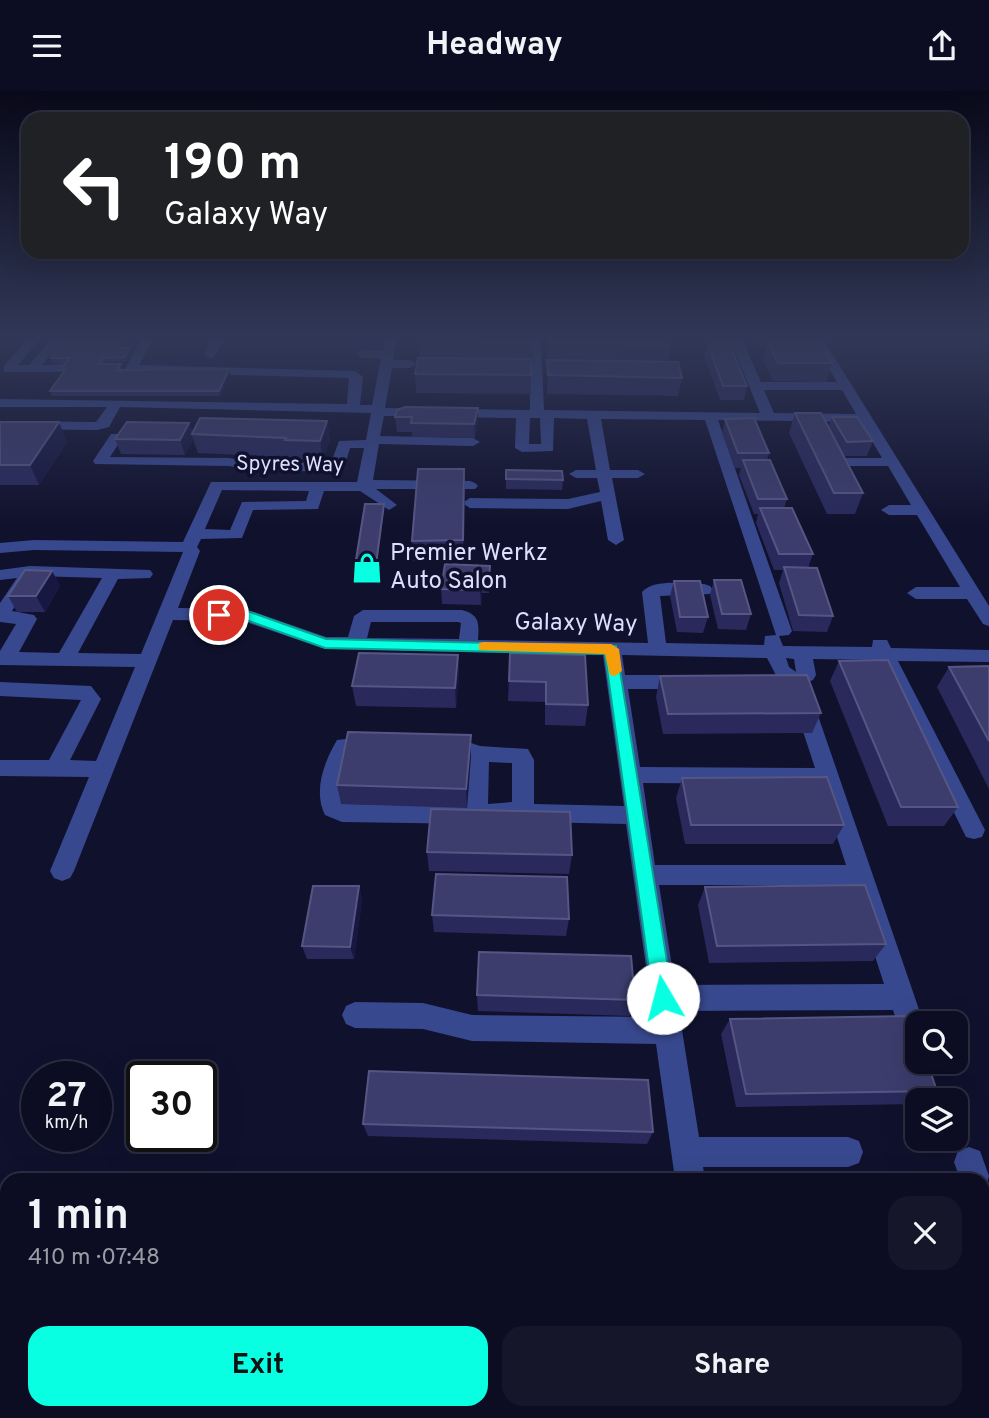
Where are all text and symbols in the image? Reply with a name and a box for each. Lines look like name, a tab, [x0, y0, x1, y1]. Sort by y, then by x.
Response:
text: Headway	[426, 26, 563, 66]
icon: menu	[28, 27, 66, 65]
icon: share	[923, 27, 961, 65]
text: 190 m	[164, 135, 301, 197]
icon: left	[49, 140, 140, 231]
text: Galaxy Way	[164, 196, 328, 236]
street label: Spyres Way	[236, 451, 344, 479]
place label: Premier Werkz Auto Salon	[390, 539, 548, 597]
shop icon: Premier Werkz Auto Salon	[350, 551, 384, 585]
pin	[189, 585, 249, 645]
icon: arrive	[200, 596, 238, 634]
street label: Galaxy Way	[514, 608, 638, 640]
position arrow	[626, 961, 700, 1035]
map controls	[905, 1011, 968, 1151]
button: search	[905, 1011, 968, 1074]
speed limit sign: 30	[126, 1061, 217, 1152]
text: 27	[47, 1075, 86, 1119]
button: layers	[905, 1088, 968, 1151]
text: km/h	[45, 1112, 88, 1135]
text: 1 min	[28, 1191, 129, 1244]
button: close	[888, 1196, 962, 1270]
text: 410 m · 07:48	[28, 1244, 160, 1273]
button: Exit	[28, 1326, 488, 1406]
button: Share	[502, 1326, 962, 1406]

